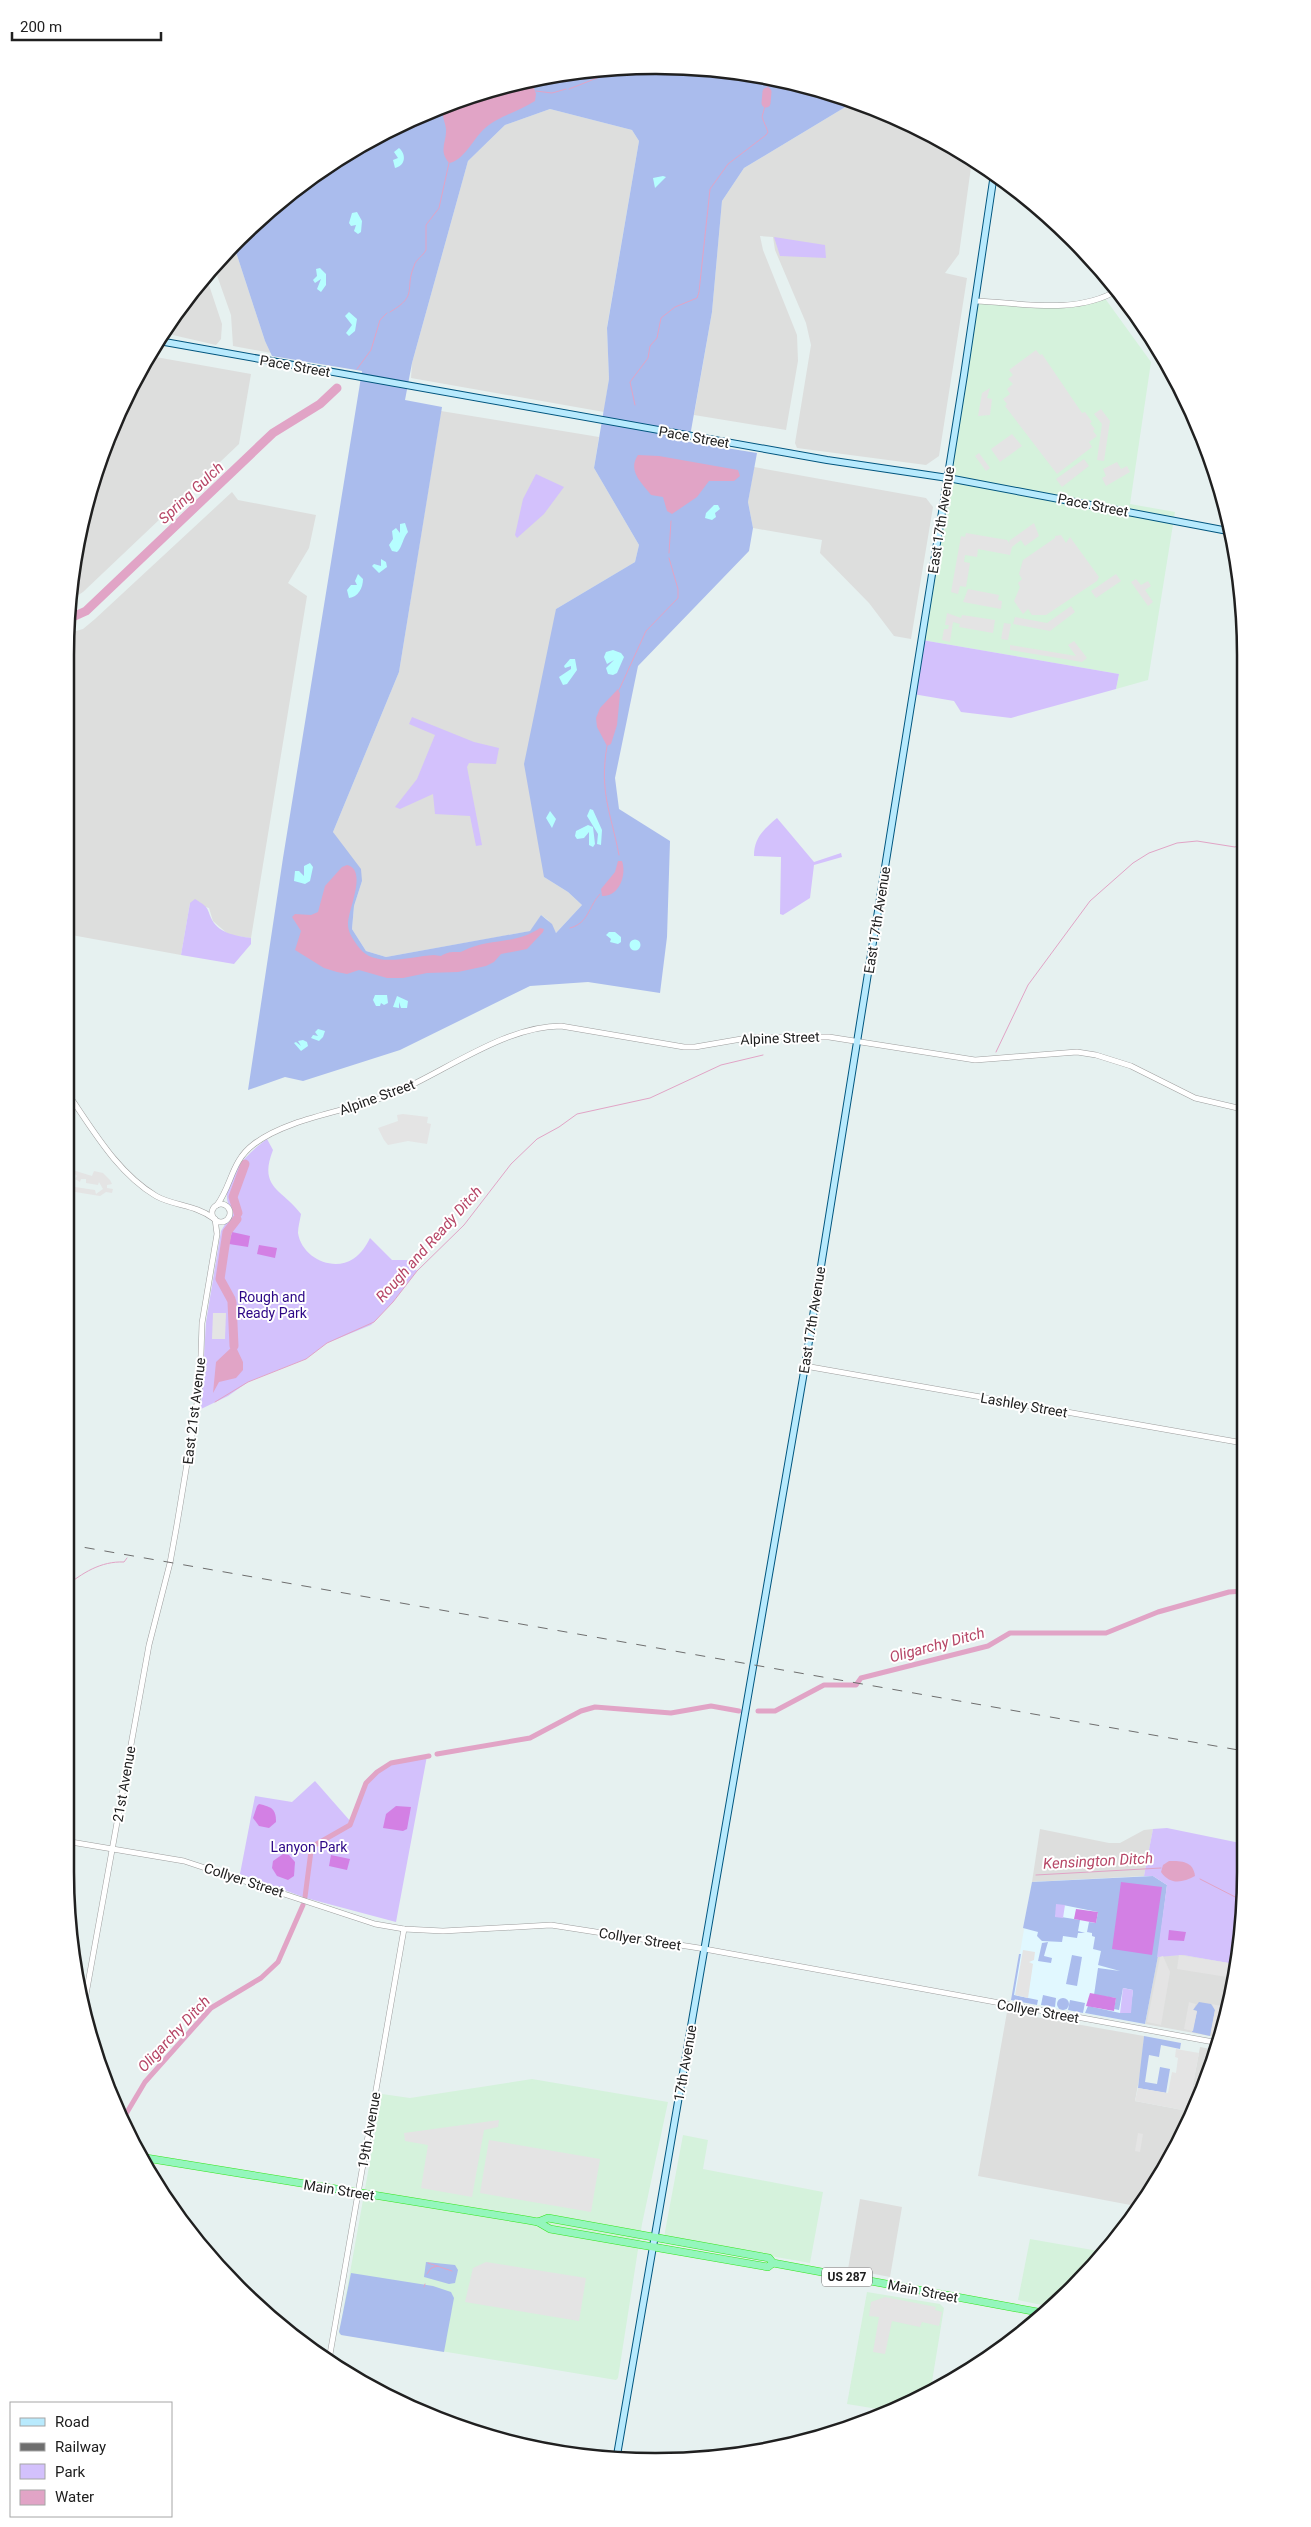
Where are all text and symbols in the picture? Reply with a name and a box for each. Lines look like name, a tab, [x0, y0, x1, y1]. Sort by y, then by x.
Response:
scale bar	[12, 10, 161, 42]
text: 200 m	[20, 18, 62, 36]
street label: Pace Street	[258, 352, 332, 380]
street label: Pace Street	[657, 423, 731, 451]
water label: Spring Gulch	[155, 458, 227, 528]
street label: East 17th Avenue	[925, 465, 957, 575]
street label: Pace Street	[1056, 490, 1130, 520]
street label: East 17th Avenue	[861, 865, 893, 975]
street label: Alpine Street	[740, 1029, 820, 1047]
street label: Alpine Street	[337, 1076, 417, 1118]
water label: Rough and Ready Ditch	[372, 1182, 486, 1306]
street label: East 17th Avenue	[796, 1265, 828, 1375]
park label: Rough and Ready Park	[237, 1289, 308, 1321]
street label: East 21st Avenue	[179, 1357, 209, 1465]
street label: Lashley Street	[979, 1389, 1069, 1421]
water label: Oligarchy Ditch	[888, 1624, 986, 1666]
street label: 21st Avenue	[109, 1745, 139, 1823]
park label: Lanyon Park	[271, 1839, 348, 1855]
water label: Kensington Ditch	[1043, 1849, 1153, 1873]
street label: Collyer Street	[202, 1860, 286, 1901]
street label: Collyer Street	[598, 1925, 683, 1953]
water label: Oligarchy Ditch	[134, 1992, 214, 2076]
street label: Collyer Street	[996, 1996, 1081, 2026]
street label: 17th Avenue	[670, 2024, 700, 2102]
street label: 19th Avenue	[354, 2091, 384, 2169]
street label: Main Street	[302, 2177, 376, 2204]
road number: US 287	[822, 2268, 872, 2286]
street label: Main Street	[886, 2276, 960, 2306]
legend	[10, 2402, 172, 2517]
text: Road	[55, 2413, 89, 2431]
text: Railway	[55, 2438, 106, 2456]
text: Park	[55, 2463, 86, 2481]
text: Water	[55, 2488, 94, 2506]

